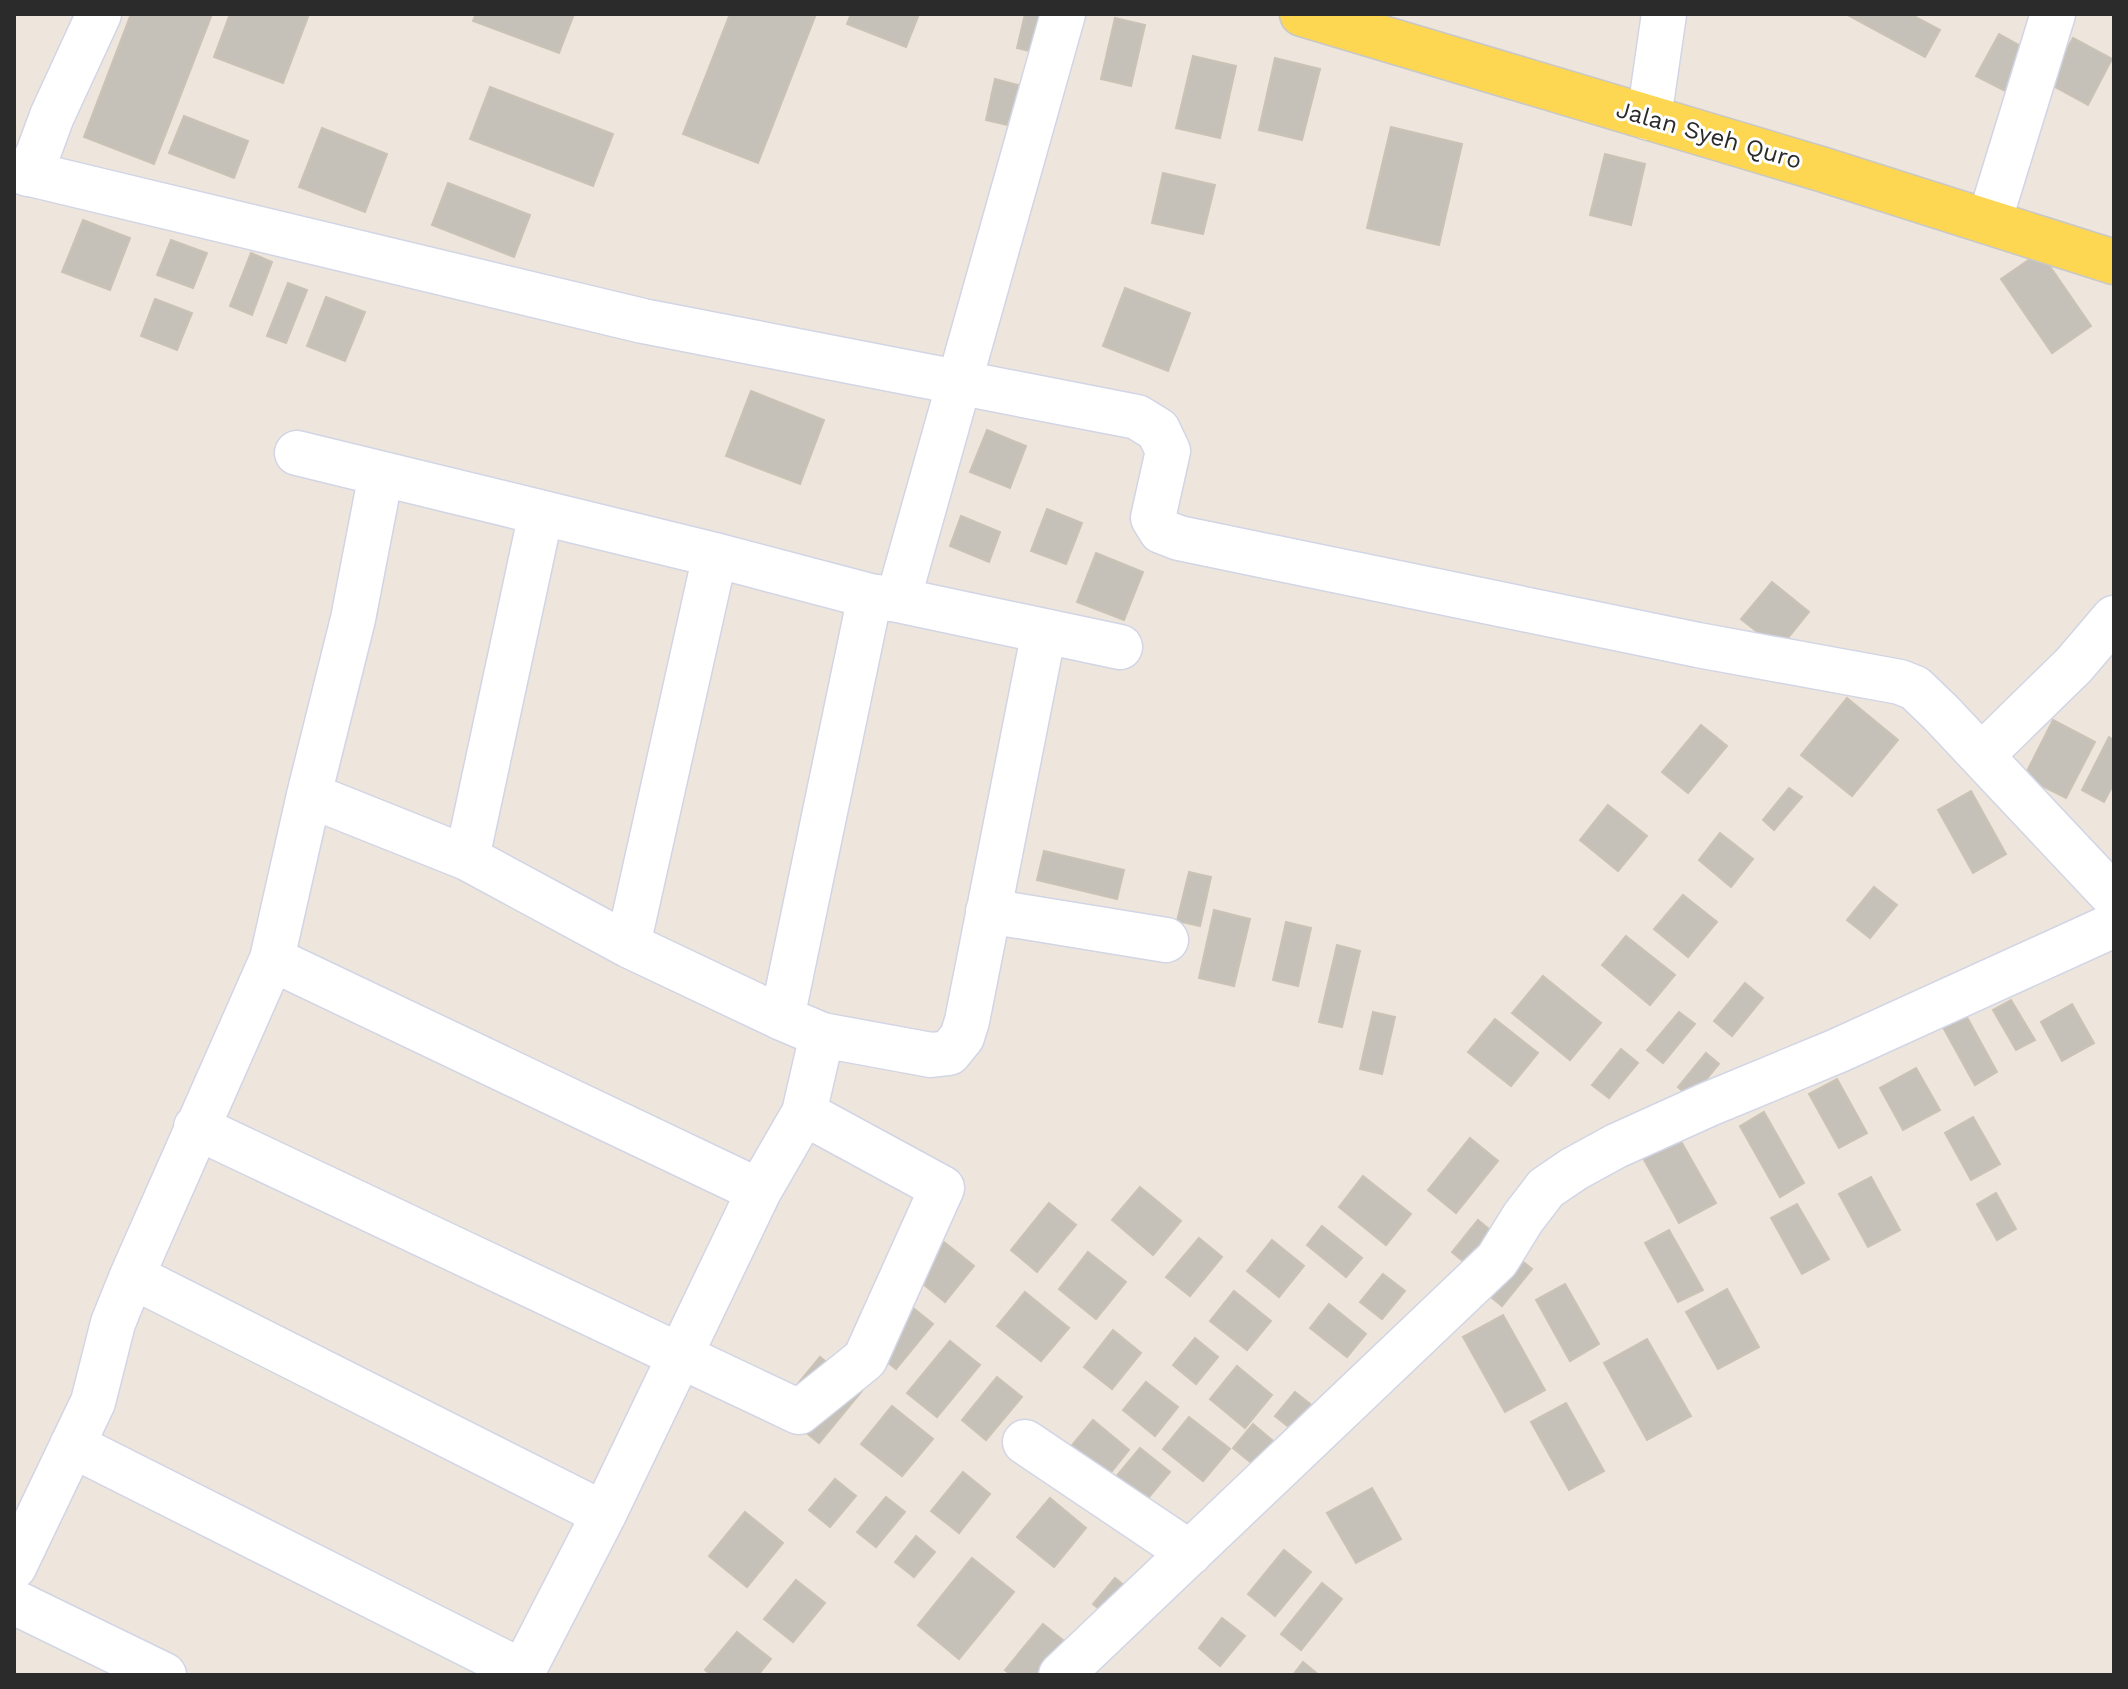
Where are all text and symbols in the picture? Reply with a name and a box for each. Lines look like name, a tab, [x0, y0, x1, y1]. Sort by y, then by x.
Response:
street label: Jalan Syeh Quro	[1613, 95, 1805, 175]

